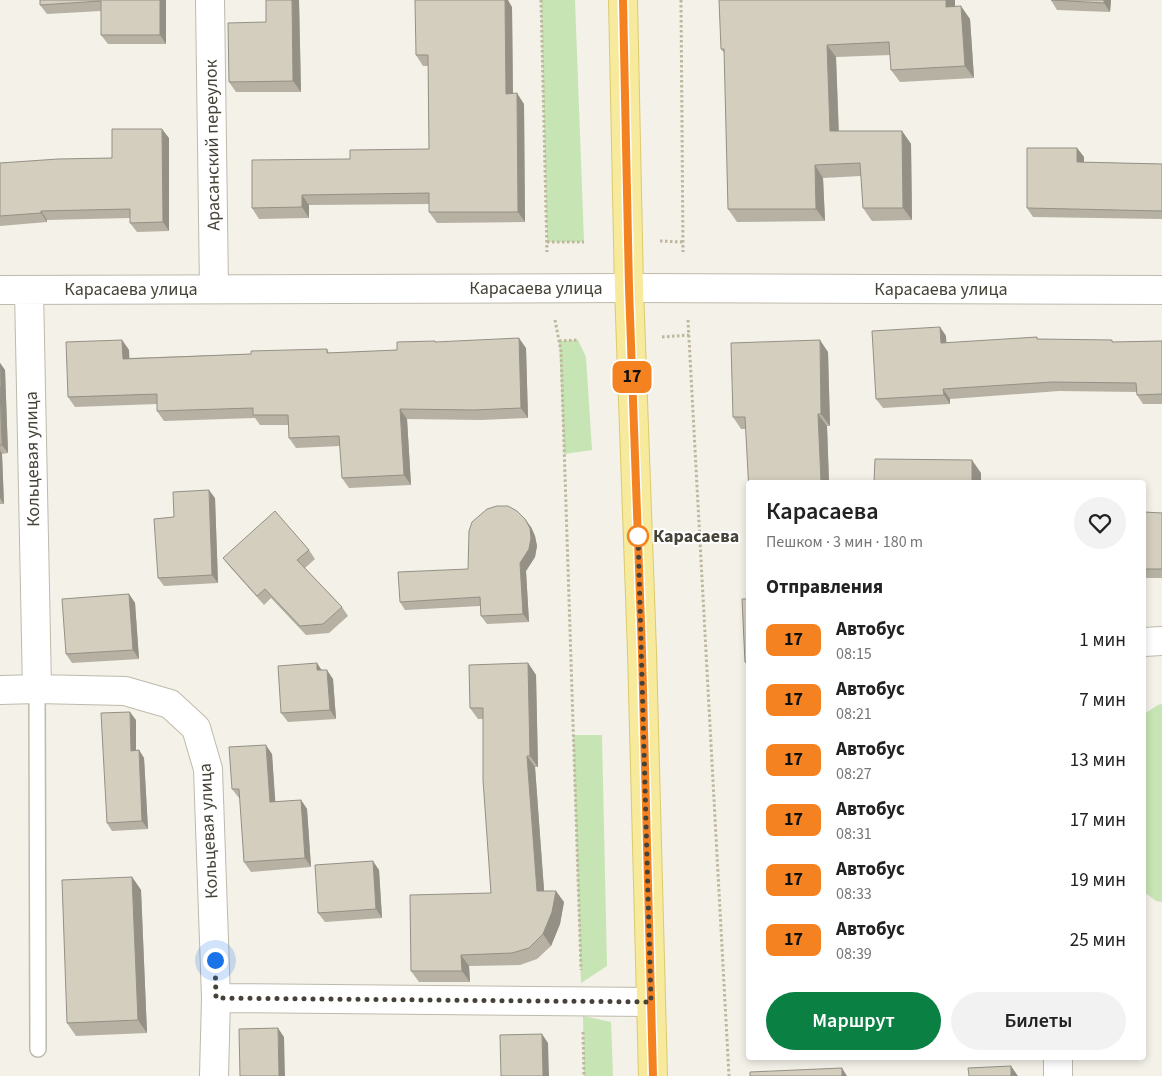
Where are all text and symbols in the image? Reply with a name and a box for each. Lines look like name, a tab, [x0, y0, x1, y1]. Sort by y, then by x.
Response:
street label: Арасанский переулок	[199, 59, 226, 231]
street label: Карасаева улица	[469, 276, 603, 301]
street label: Карасаева улица	[64, 277, 198, 302]
street label: Карасаева улица	[874, 277, 1008, 302]
line badge: 17	[610, 361, 654, 393]
text: 17	[622, 364, 642, 389]
street label: Кольцевая улица	[19, 391, 46, 527]
text: Карасаева	[766, 494, 879, 529]
button: heart	[1074, 497, 1126, 549]
place label: Карасаева	[653, 524, 739, 549]
marker: Карасаева	[627, 525, 649, 547]
text: Пешком · 3 мин · 180 m	[766, 531, 923, 553]
text: Отправления	[766, 574, 883, 601]
text: Автобус	[836, 616, 905, 643]
text: 17	[784, 627, 803, 652]
text: 1 мин	[1079, 627, 1126, 654]
text: 08:15	[836, 643, 872, 665]
text: Автобус	[836, 676, 905, 703]
text: 17	[784, 687, 803, 712]
text: 7 мин	[1079, 687, 1126, 714]
text: 08:21	[836, 703, 872, 725]
text: Автобус	[836, 736, 905, 763]
text: 17	[784, 747, 803, 772]
text: 13 мин	[1070, 747, 1126, 774]
street label: Кольцевая улица	[192, 763, 225, 899]
text: 08:27	[836, 763, 872, 785]
text: Автобус	[836, 796, 905, 823]
text: 17	[784, 807, 803, 832]
text: 17 мин	[1070, 807, 1126, 834]
text: 08:31	[836, 823, 872, 845]
text: Автобус	[836, 856, 905, 883]
text: 17	[784, 867, 803, 892]
text: 19 мин	[1070, 867, 1126, 894]
text: 08:33	[836, 883, 872, 905]
text: Автобус	[836, 916, 905, 943]
text: 17	[784, 927, 803, 952]
text: 25 мин	[1070, 927, 1126, 954]
text: 08:39	[836, 943, 872, 965]
your location	[203, 948, 228, 973]
button: Маршрут	[766, 992, 941, 1050]
button: Билеты	[951, 992, 1126, 1050]

